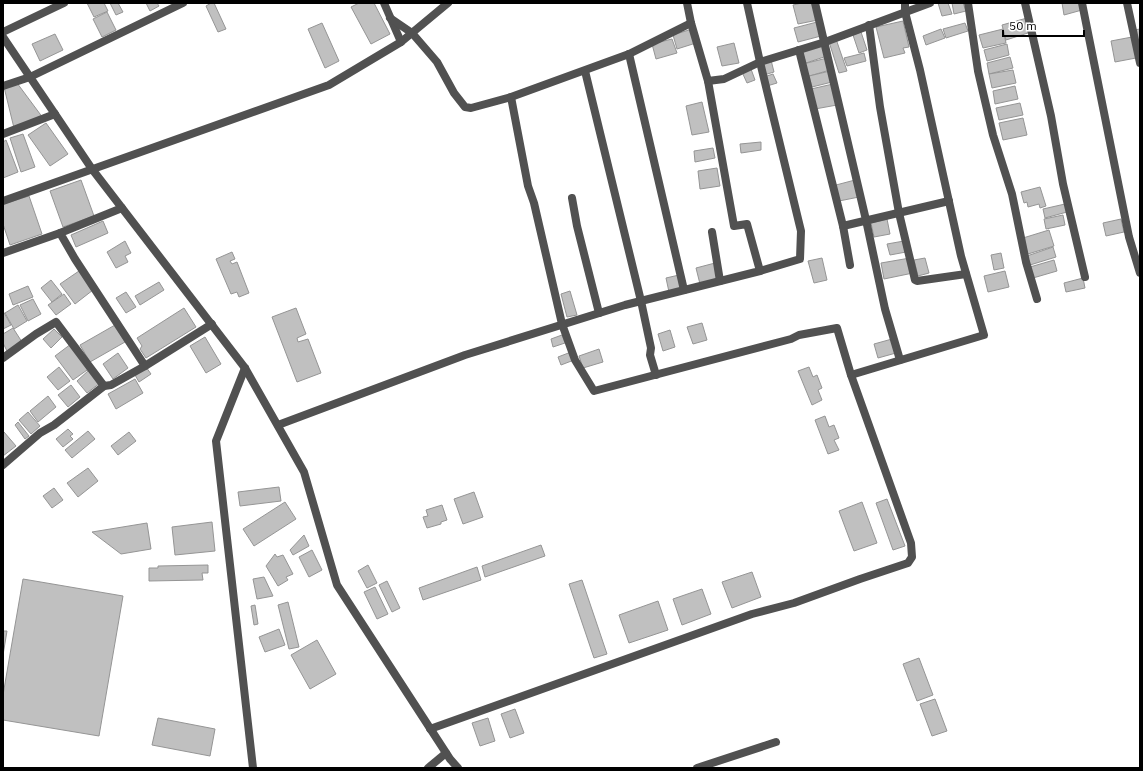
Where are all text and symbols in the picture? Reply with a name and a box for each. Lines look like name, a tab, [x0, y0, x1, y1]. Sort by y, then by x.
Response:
scale bar	[1003, 12, 1084, 38]
text: 50 m	[1009, 18, 1037, 33]

